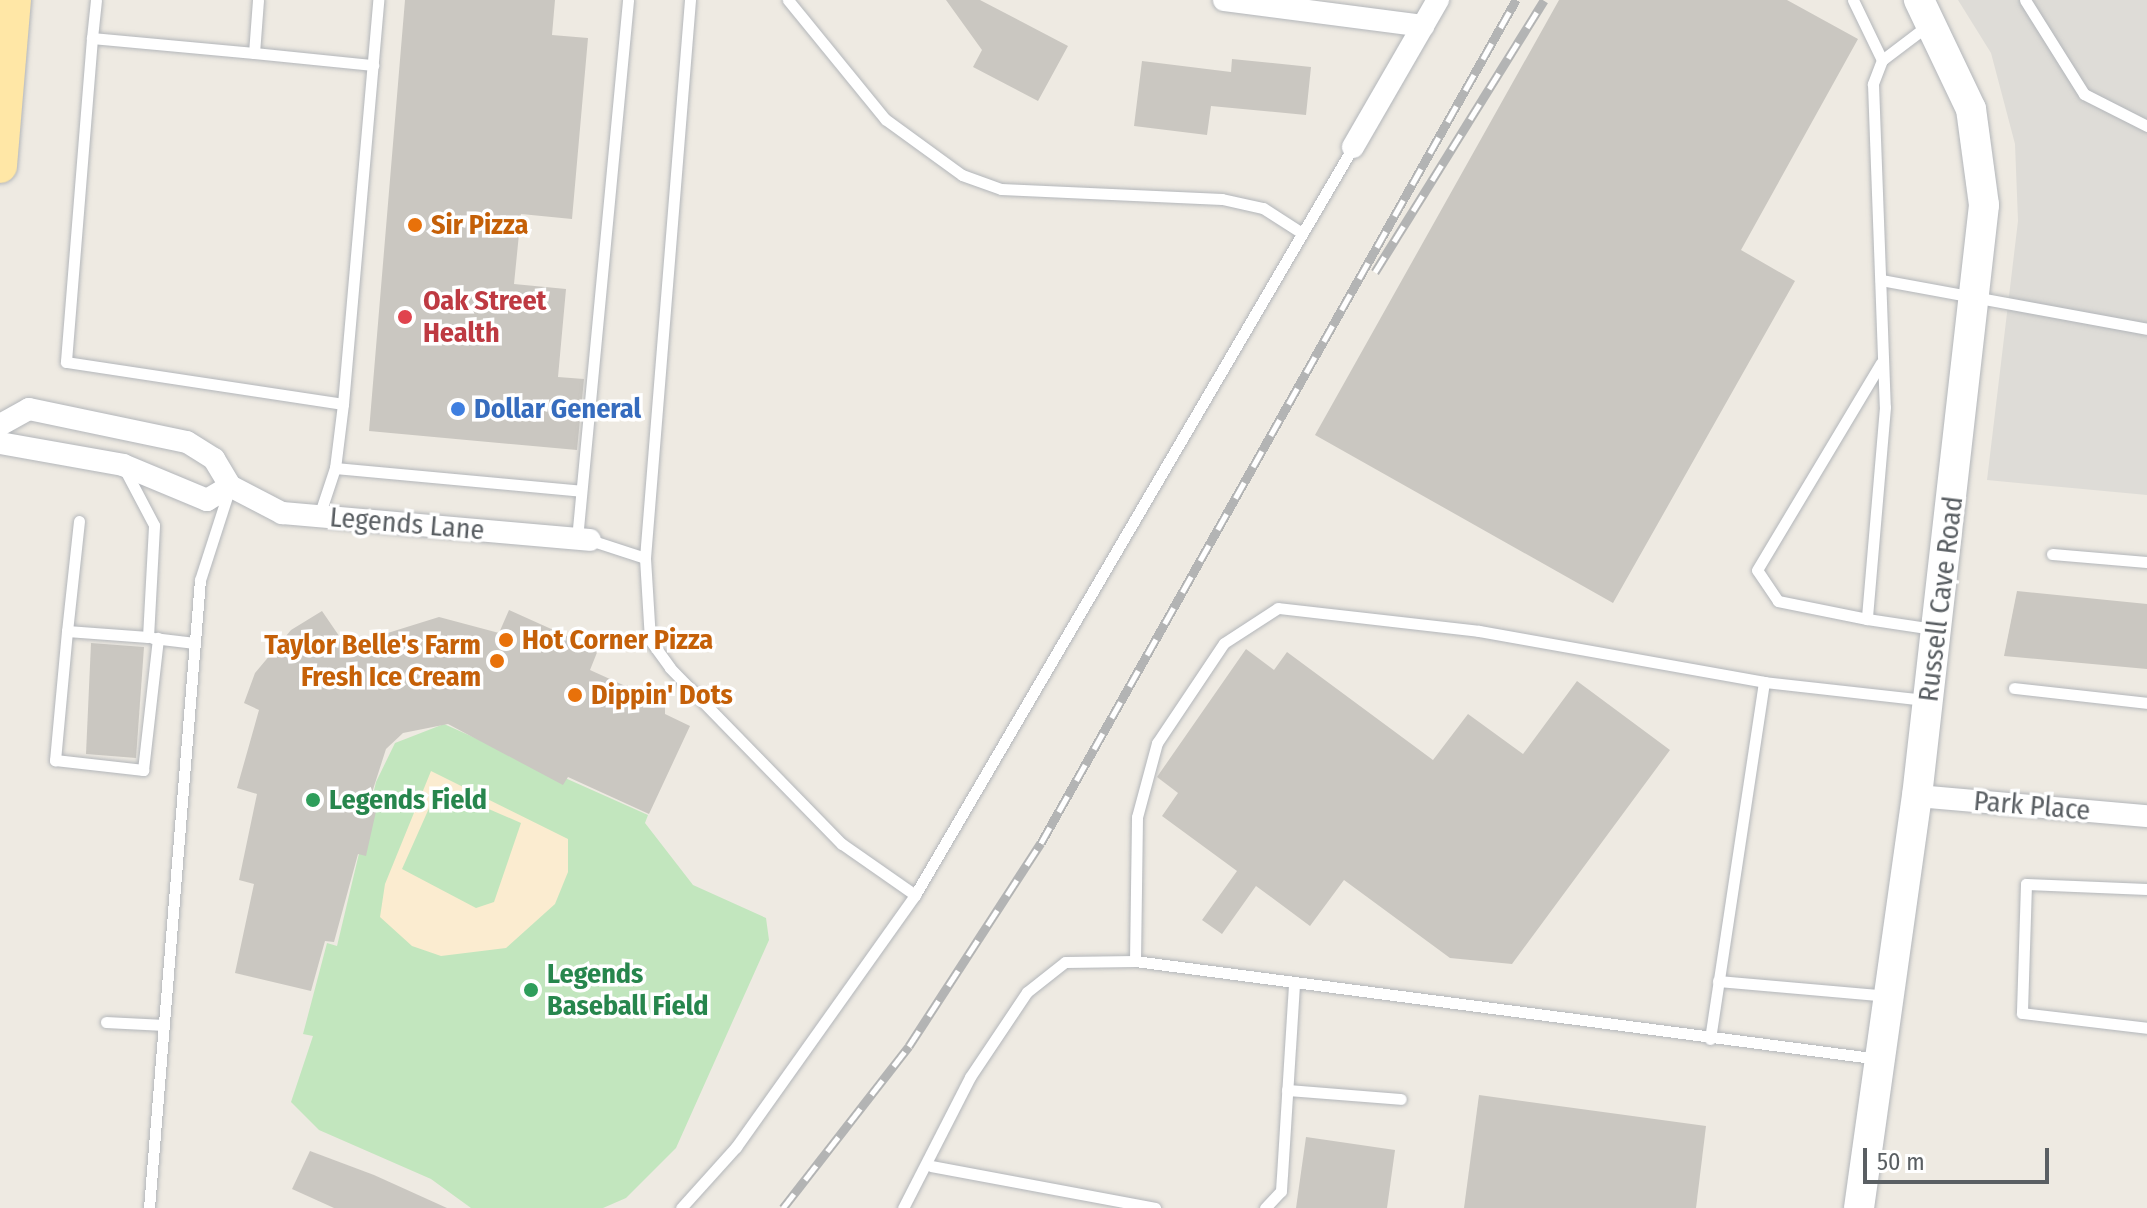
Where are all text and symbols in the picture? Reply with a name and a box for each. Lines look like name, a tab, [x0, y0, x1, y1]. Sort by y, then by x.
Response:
place label: Sir Pizza	[431, 208, 528, 242]
marker: Sir Pizza	[406, 216, 424, 234]
place label: Oak Street Health	[423, 284, 546, 350]
marker: Oak Street Health	[394, 306, 416, 328]
place label: Dollar General	[474, 392, 641, 426]
marker: Dollar General	[449, 400, 467, 418]
street label: Russell Cave Road	[1912, 494, 1970, 704]
street label: Legends Lane	[328, 501, 486, 547]
place label: Hot Corner Pizza	[522, 623, 713, 657]
place label: Taylor Belle's Farm Fresh Ice Cream	[264, 628, 481, 694]
marker: Hot Corner Pizza	[497, 631, 515, 649]
marker: Taylor Belle's Farm Fresh Ice Cream	[488, 652, 506, 670]
place label: Dippin' Dots	[591, 678, 733, 712]
marker: Dippin' Dots	[566, 686, 584, 704]
place label: Legends Field	[329, 783, 487, 817]
street label: Park Place	[1972, 784, 2092, 828]
marker: Legends Field	[304, 791, 322, 809]
place label: Legends Baseball Field	[547, 957, 709, 1023]
marker: Legends Baseball Field	[522, 981, 540, 999]
scale bar	[1867, 1132, 2053, 1182]
text: 50 m	[1877, 1148, 1925, 1176]

